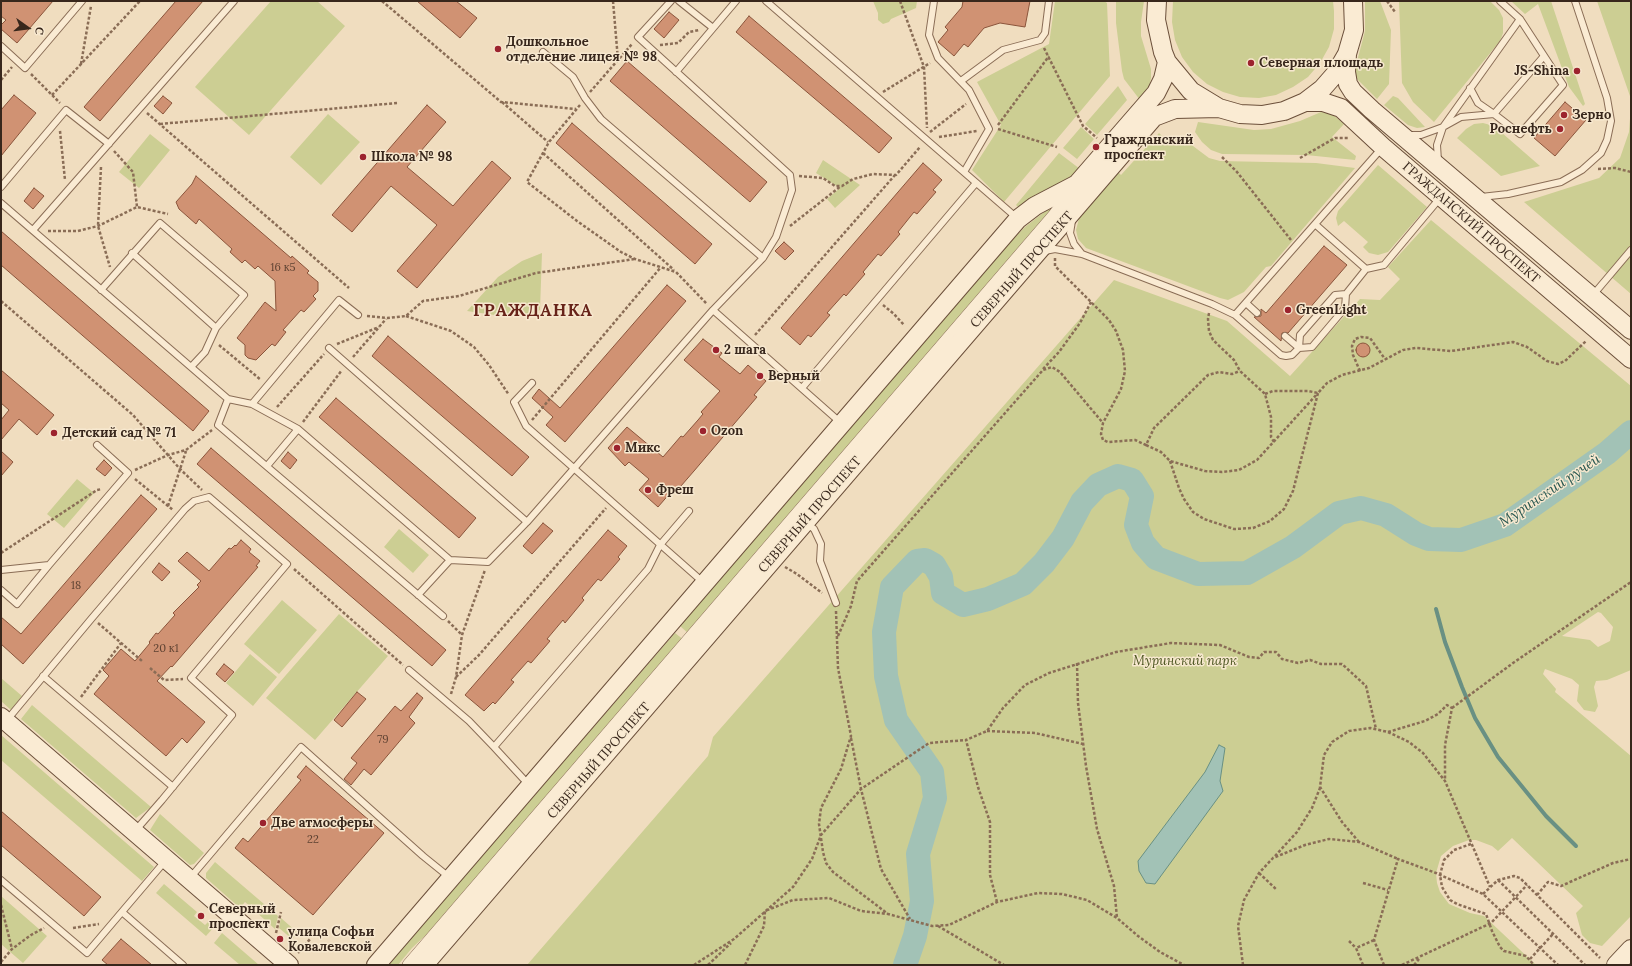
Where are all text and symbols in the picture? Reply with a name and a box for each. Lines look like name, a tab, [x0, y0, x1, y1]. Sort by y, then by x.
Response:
north arrow	[8, 8, 48, 48]
text: С	[32, 26, 47, 36]
place label: Дошкольное отделение лицея № 98	[506, 34, 657, 65]
marker: Дошкольное отделение лицея № 98	[493, 44, 503, 54]
place label: Северная площадь	[1259, 55, 1383, 71]
marker: Северная площадь	[1246, 58, 1256, 68]
place label: JS-Shina	[1514, 63, 1569, 79]
marker: JS-Shina	[1572, 66, 1582, 76]
place label: Зерно	[1572, 107, 1611, 123]
marker: Зерно	[1559, 110, 1569, 120]
place label: Роснефть	[1489, 121, 1552, 137]
marker: Роснефть	[1555, 124, 1565, 134]
place label: Гражданский проспект	[1104, 132, 1193, 163]
marker: Гражданский проспект	[1091, 142, 1101, 152]
place label: Школа № 98	[371, 149, 452, 165]
marker: Школа № 98	[358, 152, 368, 162]
street label: ГРАЖДАНСКИЙ ПРОСПЕКТ	[1399, 159, 1543, 287]
street label: СЕВЕРНЫЙ ПРОСПЕКТ	[967, 209, 1077, 331]
house number: 16 к5	[270, 261, 296, 275]
district label: ГРАЖДАНКА	[473, 301, 593, 321]
place label: GreenLight	[1296, 302, 1367, 318]
marker: GreenLight	[1283, 305, 1293, 315]
place label: 2 шага	[724, 342, 766, 358]
marker: 2 шага	[711, 345, 721, 355]
place label: Верный	[768, 368, 820, 384]
marker: Верный	[755, 371, 765, 381]
place label: Ozon	[711, 423, 743, 439]
place label: Детский сад № 71	[62, 425, 176, 441]
marker: Ozon	[698, 426, 708, 436]
marker: Детский сад № 71	[49, 428, 59, 438]
place label: Микс	[625, 440, 660, 456]
marker: Микс	[612, 443, 622, 453]
water label: Муринский ручей	[1496, 451, 1604, 531]
street label: СЕВЕРНЫЙ ПРОСПЕКТ	[755, 454, 865, 576]
place label: Фреш	[656, 482, 694, 498]
marker: Фреш	[643, 485, 653, 495]
house number: 18	[71, 579, 81, 593]
house number: 20 к1	[153, 642, 179, 656]
park label: Муринский парк	[1133, 653, 1237, 669]
street label: СЕВЕРНЫЙ ПРОСПЕКТ	[544, 700, 654, 822]
house number: 79	[377, 733, 389, 747]
place label: Две атмосферы	[271, 815, 373, 831]
marker: Две атмосферы	[258, 818, 268, 828]
house number: 22	[307, 833, 319, 847]
place label: Северный проспект	[209, 901, 276, 932]
marker: Северный проспект	[196, 911, 206, 921]
place label: улица Софьи Ковалевской	[288, 924, 374, 955]
marker: улица Софьи Ковалевской	[275, 934, 285, 944]

